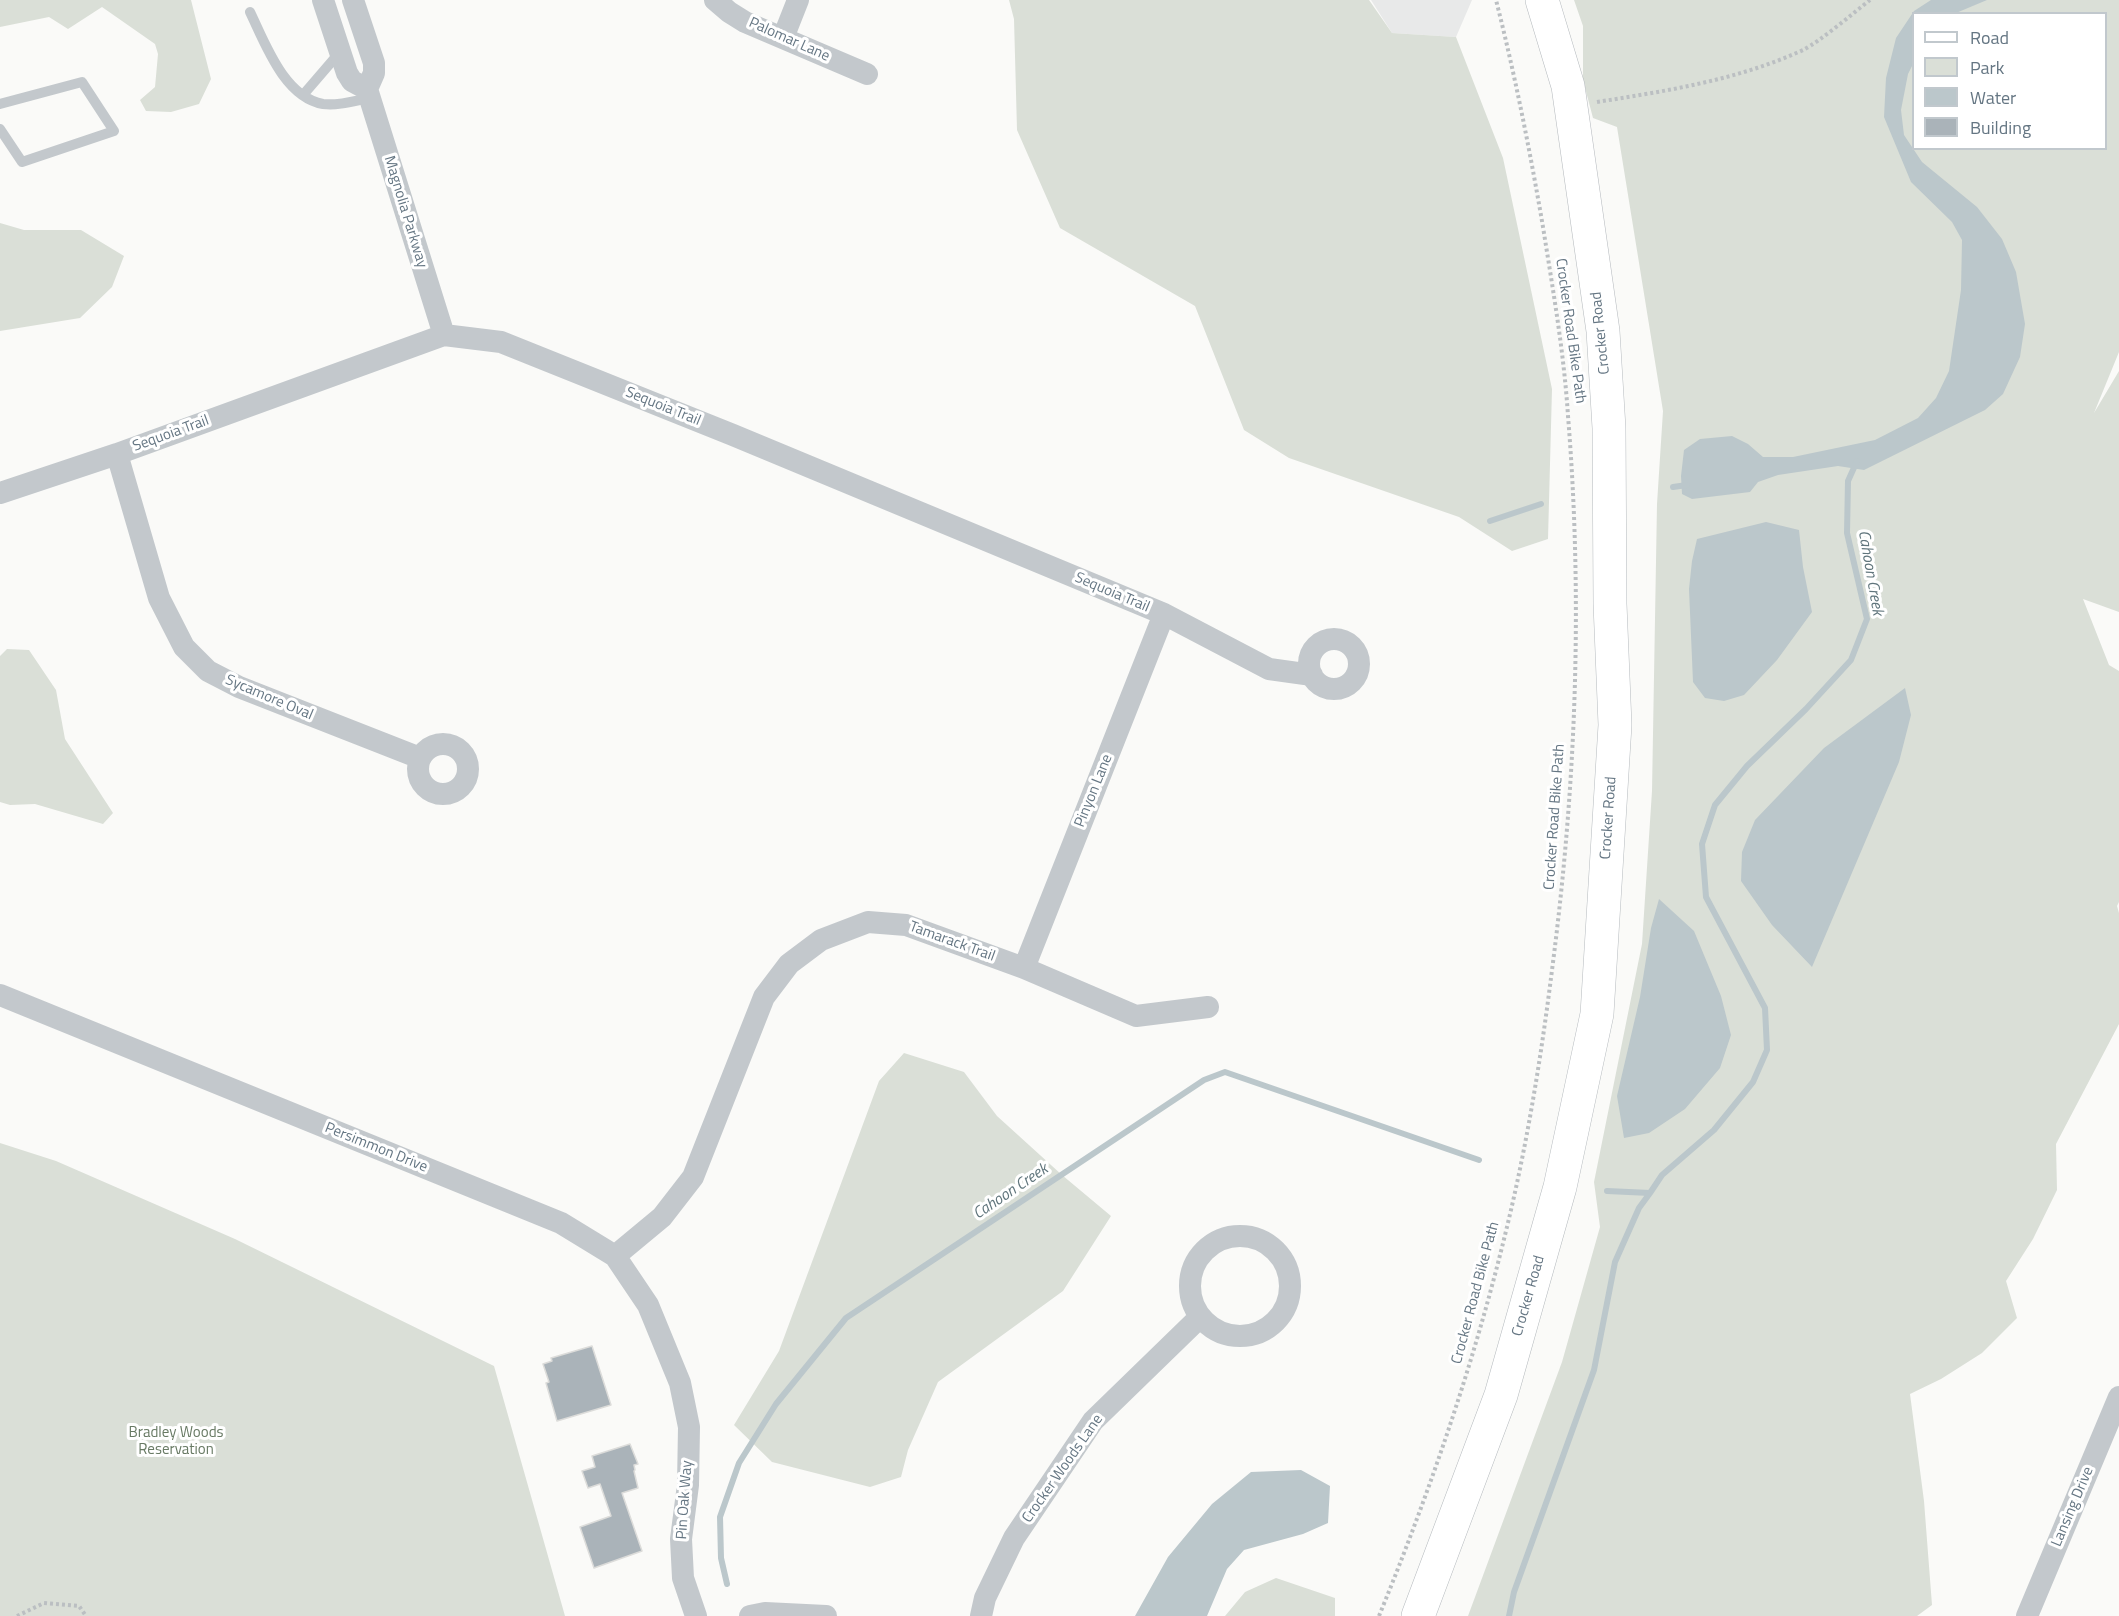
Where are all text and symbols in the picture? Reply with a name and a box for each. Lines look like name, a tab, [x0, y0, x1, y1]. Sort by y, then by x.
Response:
legend	[1912, 12, 2107, 150]
street label: Palomar Lane	[746, 14, 832, 66]
text: Road	[1970, 24, 2009, 51]
text: Park	[1970, 54, 2004, 81]
text: Water	[1970, 84, 2016, 111]
text: Building	[1970, 114, 2031, 141]
street label: Magnolia Parkway	[379, 154, 431, 270]
street label: Crocker Road Bike Path	[1551, 257, 1589, 405]
street label: Crocker Road	[1588, 291, 1614, 375]
street label: Sequoia Trail	[623, 384, 703, 430]
street label: Sequoia Trail	[131, 412, 211, 456]
water label: Cahoon Creek	[1853, 529, 1887, 617]
street label: Sequoia Trail	[1072, 569, 1152, 617]
street label: Sycamore Oval	[222, 671, 316, 725]
street label: Crocker Road Bike Path	[1541, 743, 1569, 891]
street label: Pinyon Lane	[1071, 752, 1117, 830]
street label: Crocker Road	[1597, 776, 1621, 860]
street label: Tamarack Trail	[907, 918, 997, 966]
street label: Persimmon Drive	[322, 1119, 430, 1177]
water label: Cahoon Creek	[970, 1160, 1052, 1224]
street label: Crocker Road Bike Path	[1448, 1220, 1504, 1366]
street label: Crocker Road	[1509, 1254, 1549, 1338]
street label: Crocker Woods Lane	[1019, 1411, 1107, 1527]
park label: Bradley Woods Reservation	[128, 1424, 224, 1459]
street label: Pin Oak Way	[673, 1460, 697, 1540]
street label: Lansing Drive	[2048, 1464, 2098, 1550]

